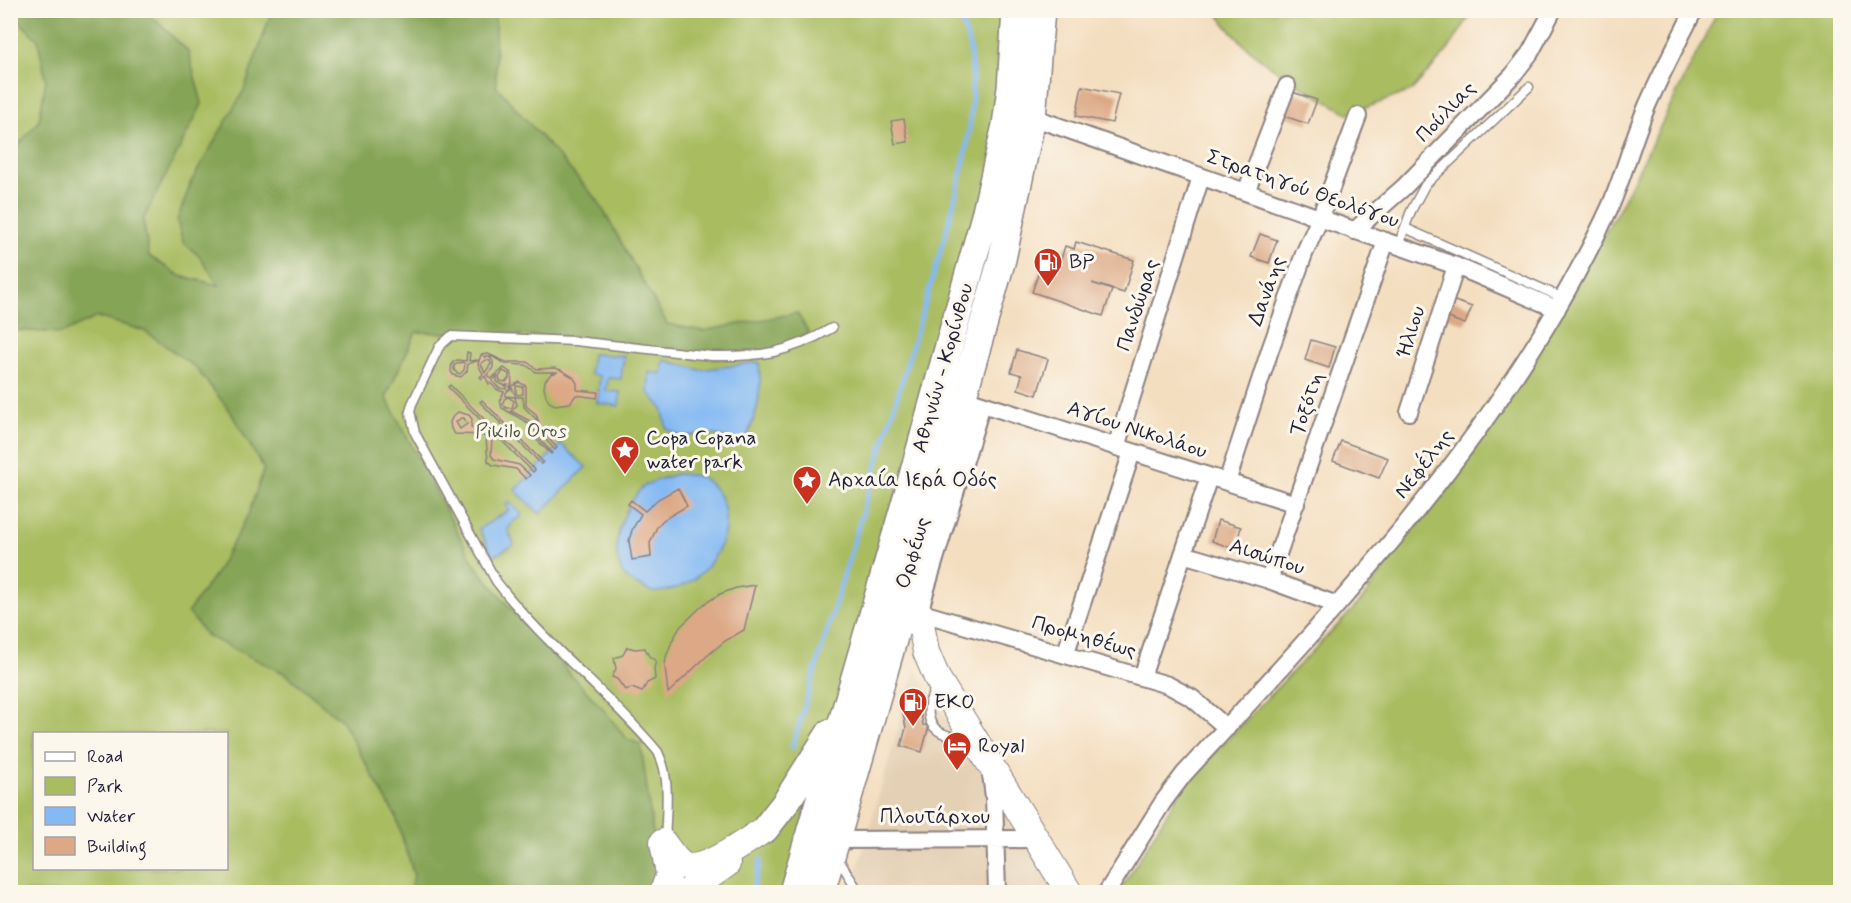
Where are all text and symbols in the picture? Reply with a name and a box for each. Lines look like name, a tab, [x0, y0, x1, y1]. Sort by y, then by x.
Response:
street label: Πούλιας	[1410, 75, 1482, 149]
street label: Στρατηγού Θεολόγου	[1203, 143, 1403, 235]
fuel station icon: BP	[1032, 246, 1064, 288]
place label: BP	[1069, 248, 1094, 276]
street label: Δανάης	[1241, 252, 1293, 330]
street label: Πανδώρας	[1110, 255, 1166, 355]
street label: Αθηνών - Κορίνθου	[905, 280, 981, 456]
street label: Ήλιου	[1389, 302, 1433, 362]
street label: Τοξότη	[1283, 368, 1331, 440]
street label: Αγίου Νικολάου	[1064, 394, 1210, 466]
park label: Pikilo Oros	[475, 417, 567, 445]
street label: Νεφέλης	[1387, 423, 1460, 505]
place label: Copa Copana water park	[646, 424, 757, 476]
place icon: Copa Copana water park	[609, 434, 641, 476]
place icon: Αρχαία Ιερά Οδός	[791, 464, 823, 506]
place label: Αρχαία Ιερά Οδός	[828, 466, 997, 494]
street label: Ορφέως	[888, 513, 937, 592]
street label: Αισώπου	[1226, 532, 1308, 582]
street label: Προμηθέως	[1028, 608, 1140, 665]
fuel station icon: EKO	[897, 686, 929, 728]
place label: EKO	[934, 688, 975, 716]
hotel icon: Royal	[941, 730, 973, 772]
legend	[33, 732, 228, 870]
place label: Royal	[978, 732, 1024, 760]
text: Road	[87, 745, 123, 769]
text: Park	[87, 775, 123, 799]
street label: Πλουτάρχου	[880, 803, 990, 831]
text: Water	[87, 805, 136, 829]
text: Building	[87, 835, 147, 861]

